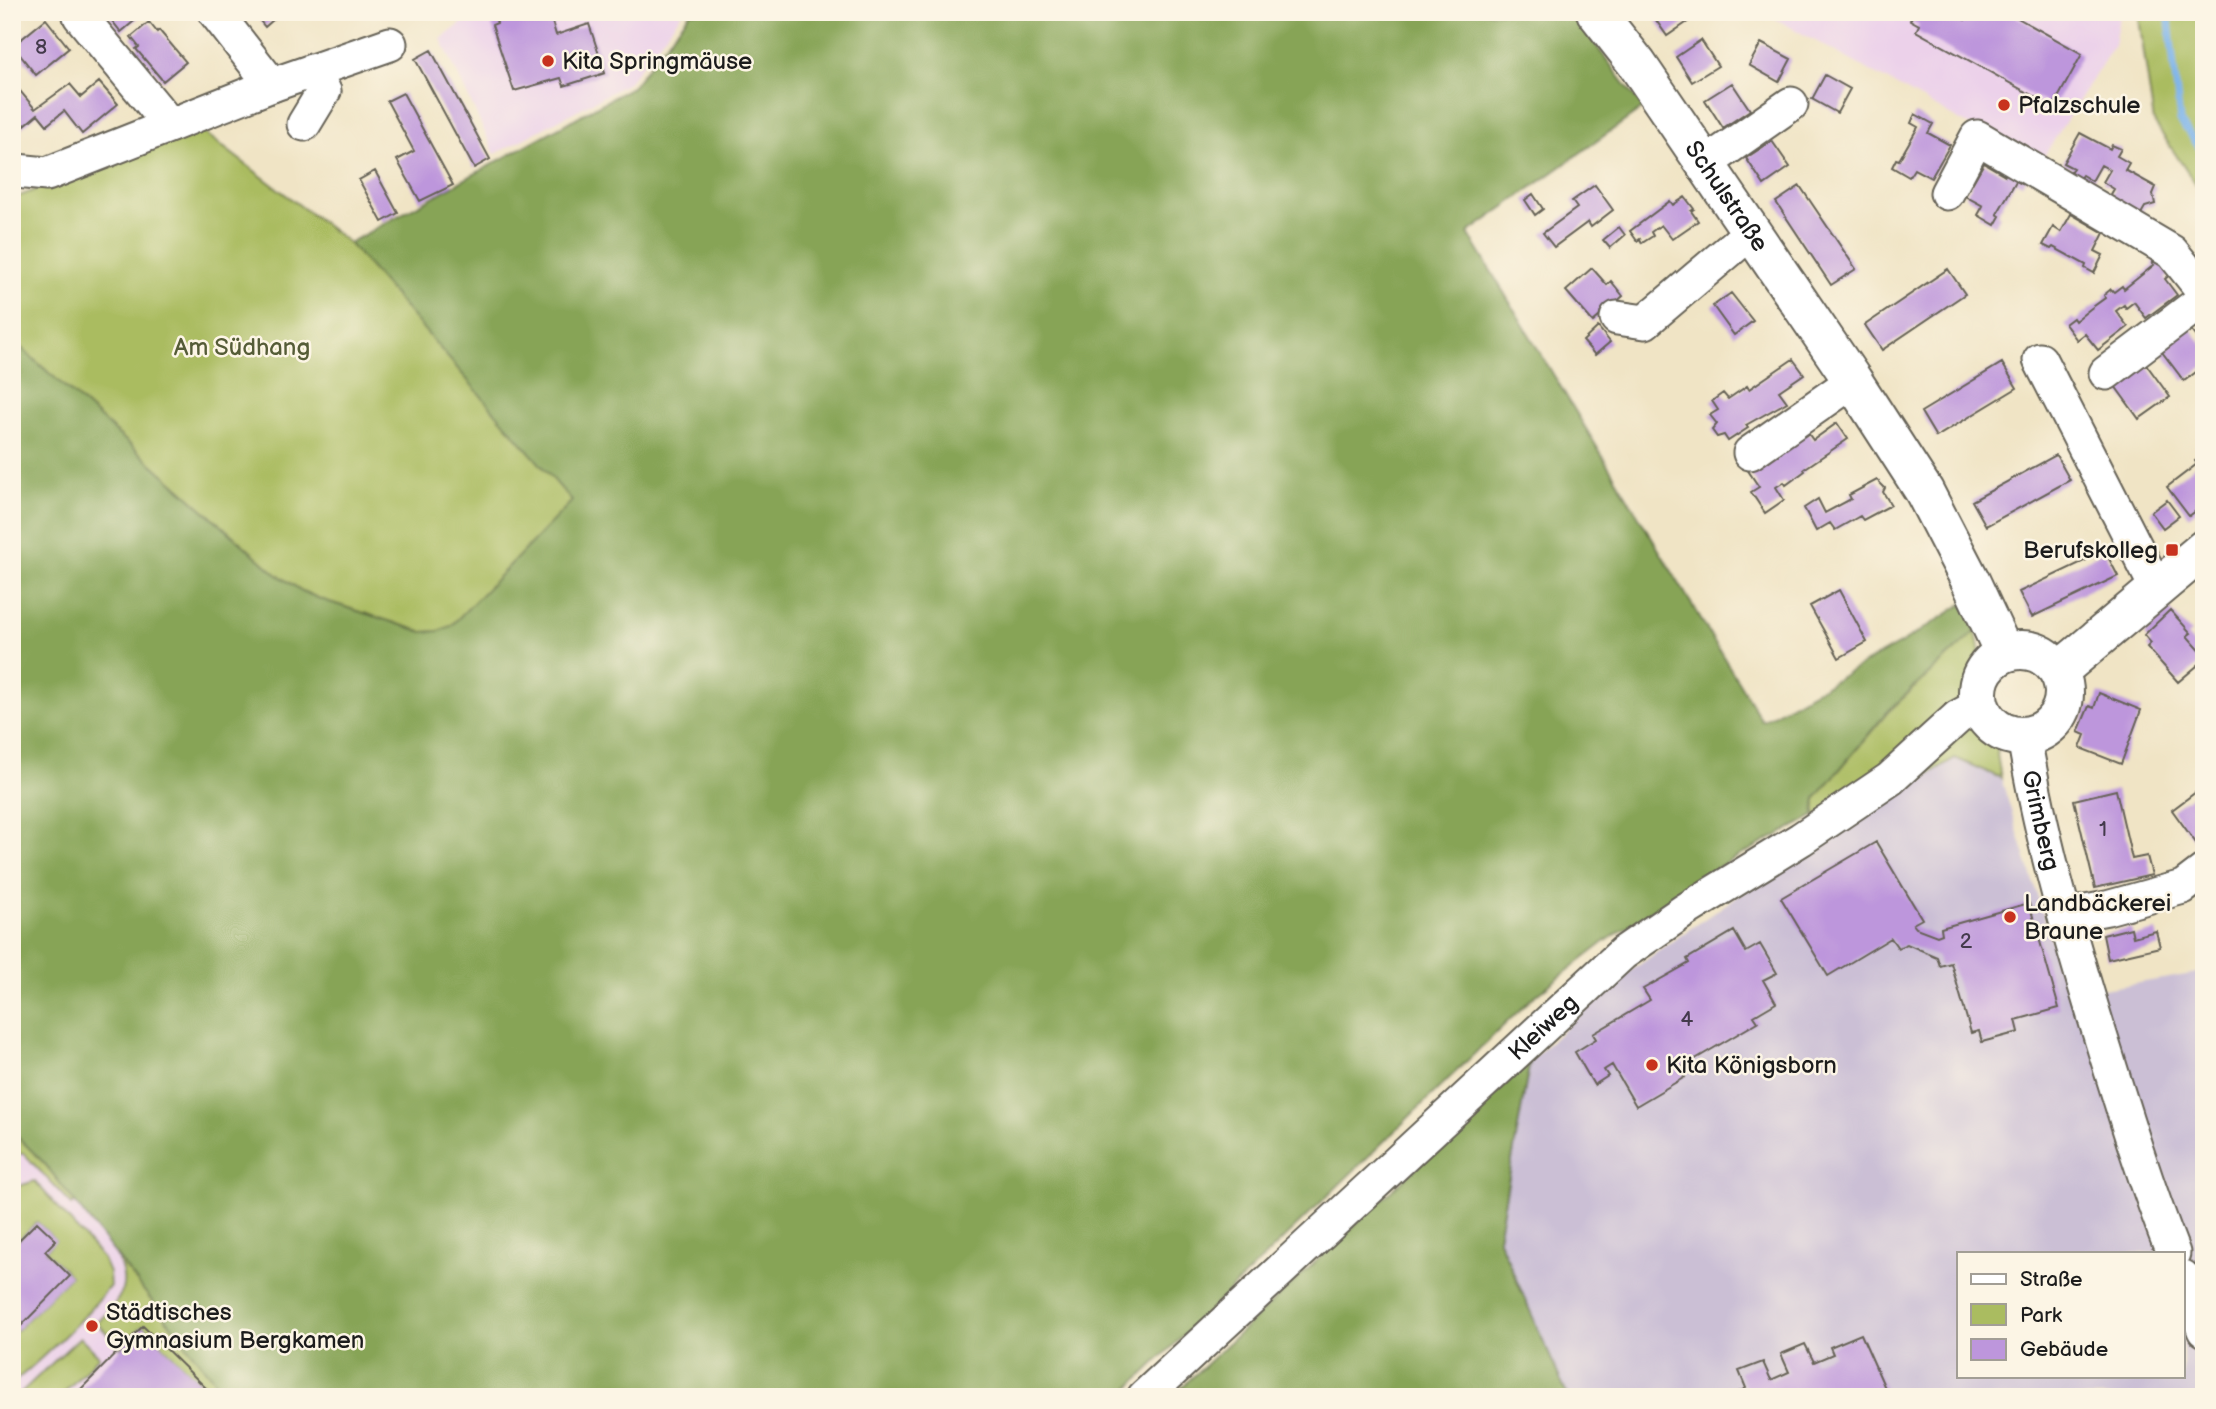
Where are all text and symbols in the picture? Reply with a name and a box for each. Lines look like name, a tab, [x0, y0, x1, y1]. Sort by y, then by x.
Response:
house number: 8	[35, 35, 47, 60]
place label: Kita Springmäuse	[562, 47, 752, 76]
marker: Kita Springmäuse	[540, 53, 556, 69]
place label: Pfalzschule	[2018, 91, 2141, 120]
marker: Pfalzschule	[1996, 97, 2012, 113]
street label: Schulstraße	[1679, 135, 1775, 257]
park label: Am Südhang	[174, 333, 310, 362]
place label: Berufskolleg	[2023, 536, 2158, 565]
marker: Berufskolleg	[2164, 542, 2180, 558]
street label: Grimberg	[2015, 768, 2066, 874]
house number: 1	[2099, 817, 2107, 842]
place label: Landbäckerei Braune	[2024, 889, 2171, 946]
marker: Landbäckerei Braune	[2002, 909, 2018, 925]
house number: 2	[1960, 929, 1973, 954]
street label: Kleiweg	[1502, 988, 1584, 1067]
house number: 4	[1681, 1007, 1694, 1032]
place label: Kita Königsborn	[1666, 1051, 1837, 1080]
marker: Kita Königsborn	[1644, 1057, 1660, 1073]
legend	[1957, 1252, 2184, 1378]
text: Straße	[2020, 1267, 2082, 1292]
place label: Städtisches Gymnasium Bergkamen	[106, 1298, 364, 1355]
text: Park	[2020, 1303, 2063, 1328]
marker: Städtisches Gymnasium Bergkamen	[84, 1318, 100, 1334]
text: Gebäude	[2020, 1337, 2108, 1362]

